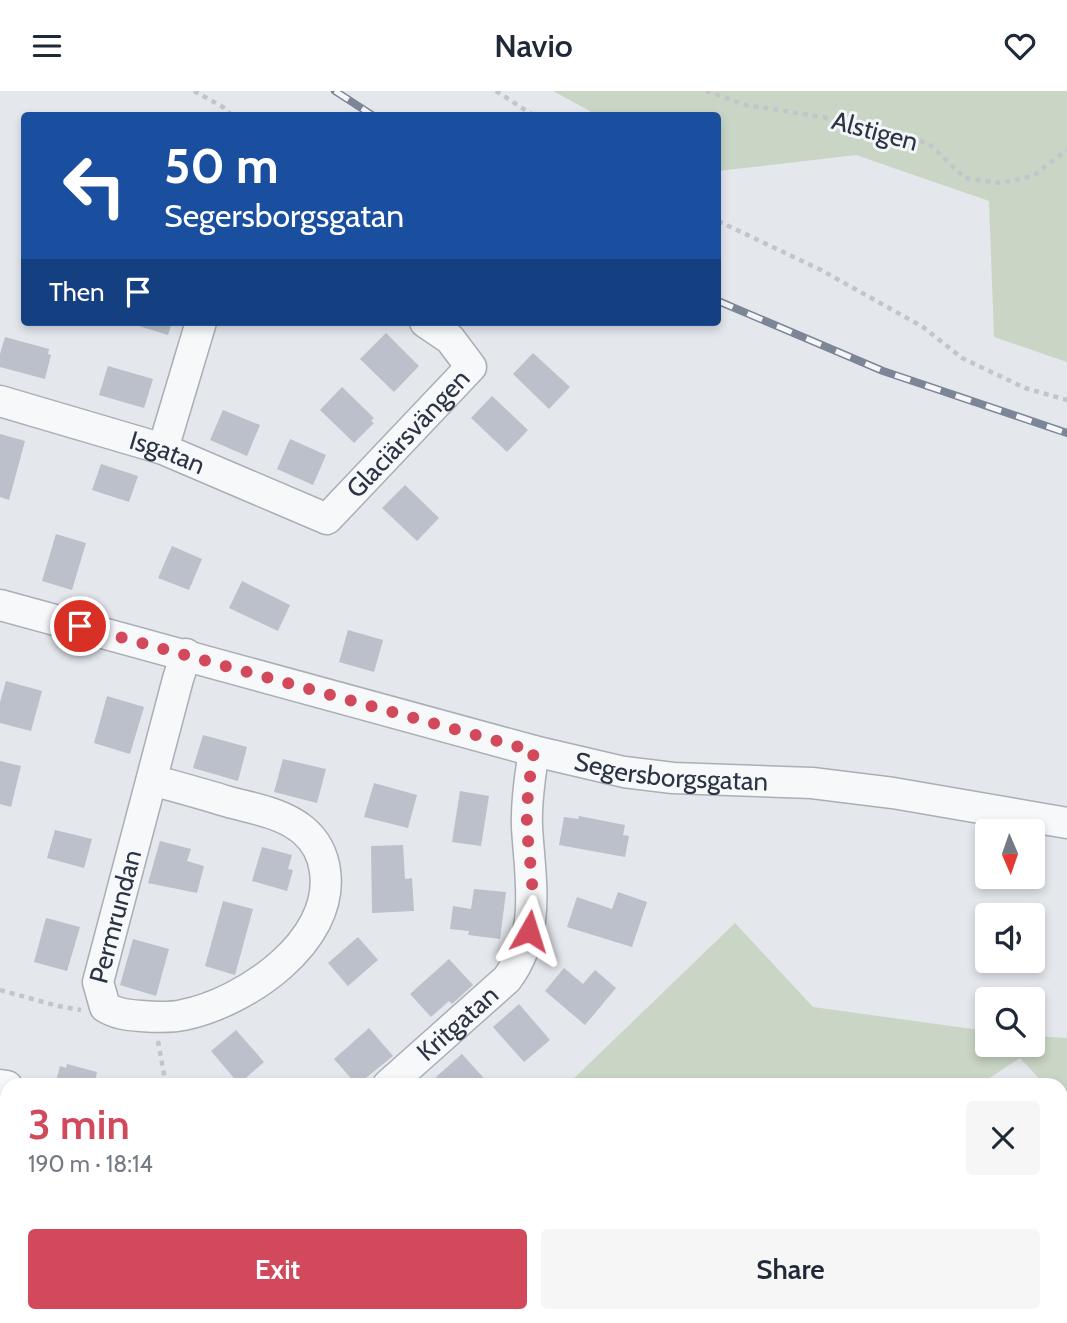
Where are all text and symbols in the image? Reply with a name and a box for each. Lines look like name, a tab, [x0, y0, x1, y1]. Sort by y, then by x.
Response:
text: Navio	[494, 26, 573, 65]
icon: menu	[28, 27, 66, 65]
icon: heart	[1001, 27, 1039, 65]
street label: Alstigen	[828, 104, 922, 158]
text: 50 m	[164, 136, 279, 195]
icon: left	[49, 140, 140, 231]
text: Segersborgsgatan	[164, 196, 404, 235]
icon: arrive	[119, 273, 157, 311]
text: Then	[49, 276, 105, 308]
street label: Glaciärsvängen	[340, 363, 476, 504]
street label: Isgatan	[126, 424, 210, 481]
pin	[50, 596, 110, 656]
icon: arrive	[61, 607, 99, 645]
street label: Segersborgsgatan	[571, 745, 769, 797]
north arrow	[975, 819, 1045, 889]
map controls	[975, 819, 1045, 1057]
street label: Permrundan	[82, 846, 148, 987]
position arrow	[492, 894, 566, 968]
button: sound	[975, 903, 1045, 973]
street label: Kritgatan	[410, 979, 505, 1068]
button: search	[975, 987, 1045, 1057]
text: 3 min	[28, 1098, 130, 1150]
button: close	[966, 1101, 1040, 1175]
text: 190 m · 18:14	[28, 1150, 153, 1178]
button: Exit	[28, 1229, 527, 1309]
button: Share	[541, 1229, 1040, 1309]

